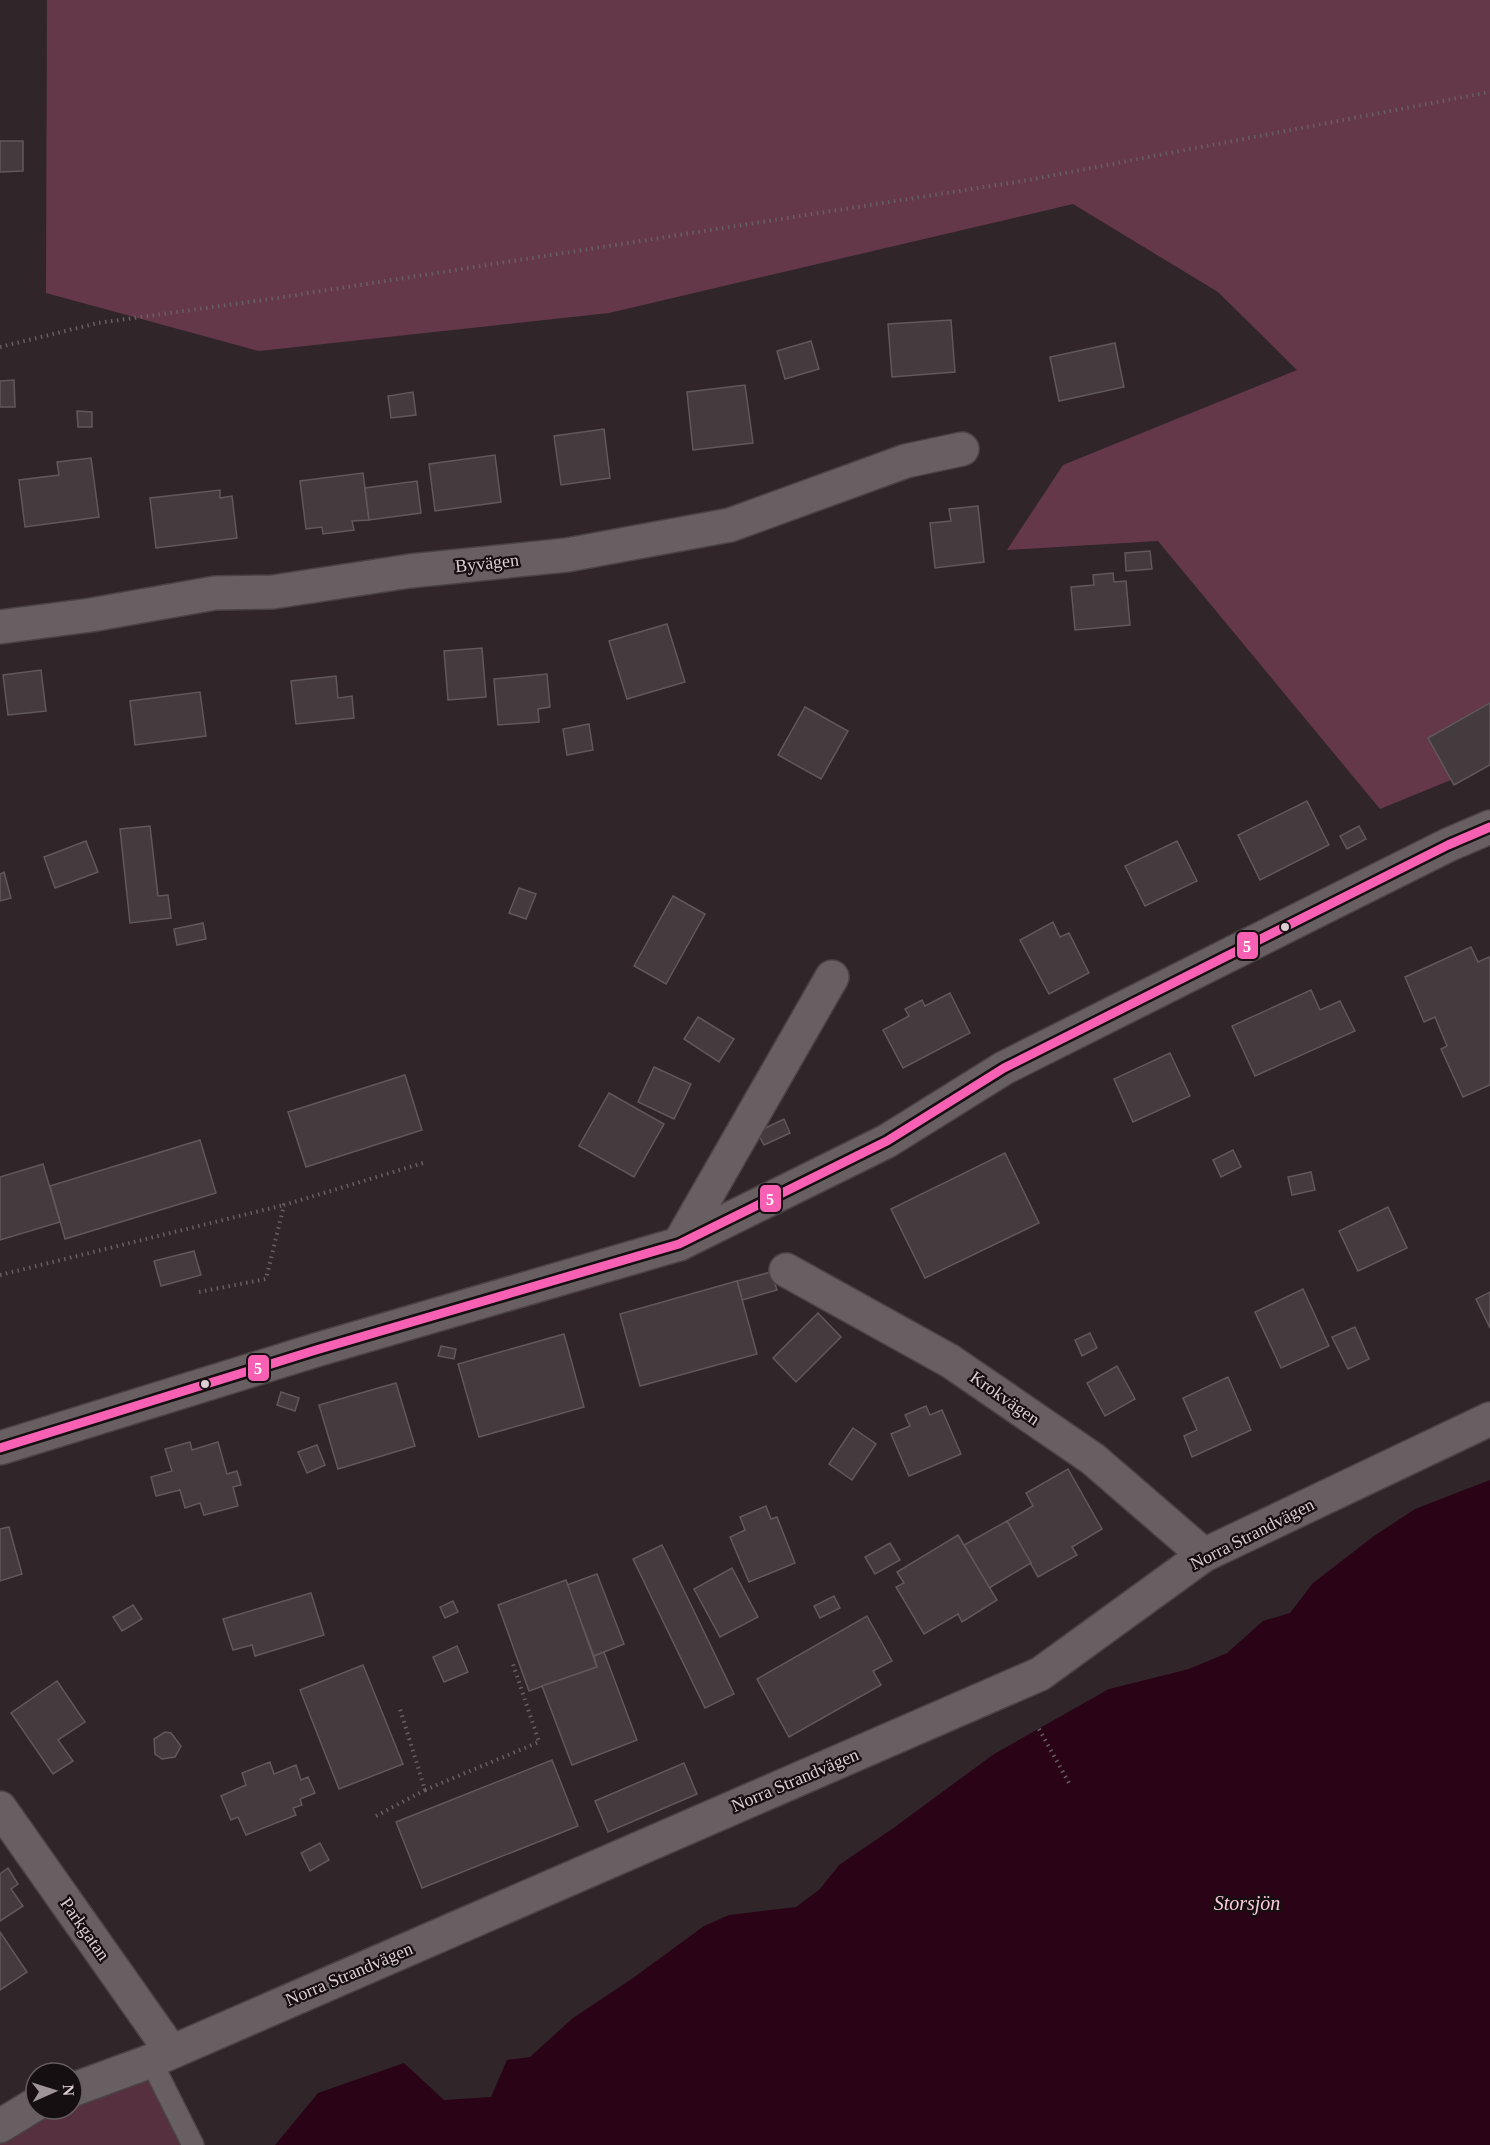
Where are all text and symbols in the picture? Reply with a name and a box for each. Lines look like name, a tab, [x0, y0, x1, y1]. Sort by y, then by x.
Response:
street label: Byvägen	[454, 550, 520, 576]
unlabelled marker	[1279, 921, 1291, 933]
line badge: 5	[1236, 931, 1259, 960]
text: 5	[1243, 938, 1251, 955]
line badge: 5	[759, 1184, 782, 1213]
text: 5	[766, 1191, 774, 1208]
line badge: 5	[247, 1354, 270, 1382]
text: 5	[254, 1360, 262, 1377]
street label: Krokvägen	[967, 1367, 1043, 1429]
unlabelled marker	[199, 1378, 211, 1390]
street label: Norra Strandvägen	[1187, 1494, 1317, 1574]
street label: Norra Strandvägen	[728, 1744, 862, 1816]
water label: Storsjön	[1214, 1892, 1280, 1915]
street label: Parkgatan	[56, 1894, 114, 1964]
street label: Norra Strandvägen	[282, 1938, 416, 2010]
north arrow	[24, 2061, 84, 2121]
text: N	[60, 2084, 77, 2097]

